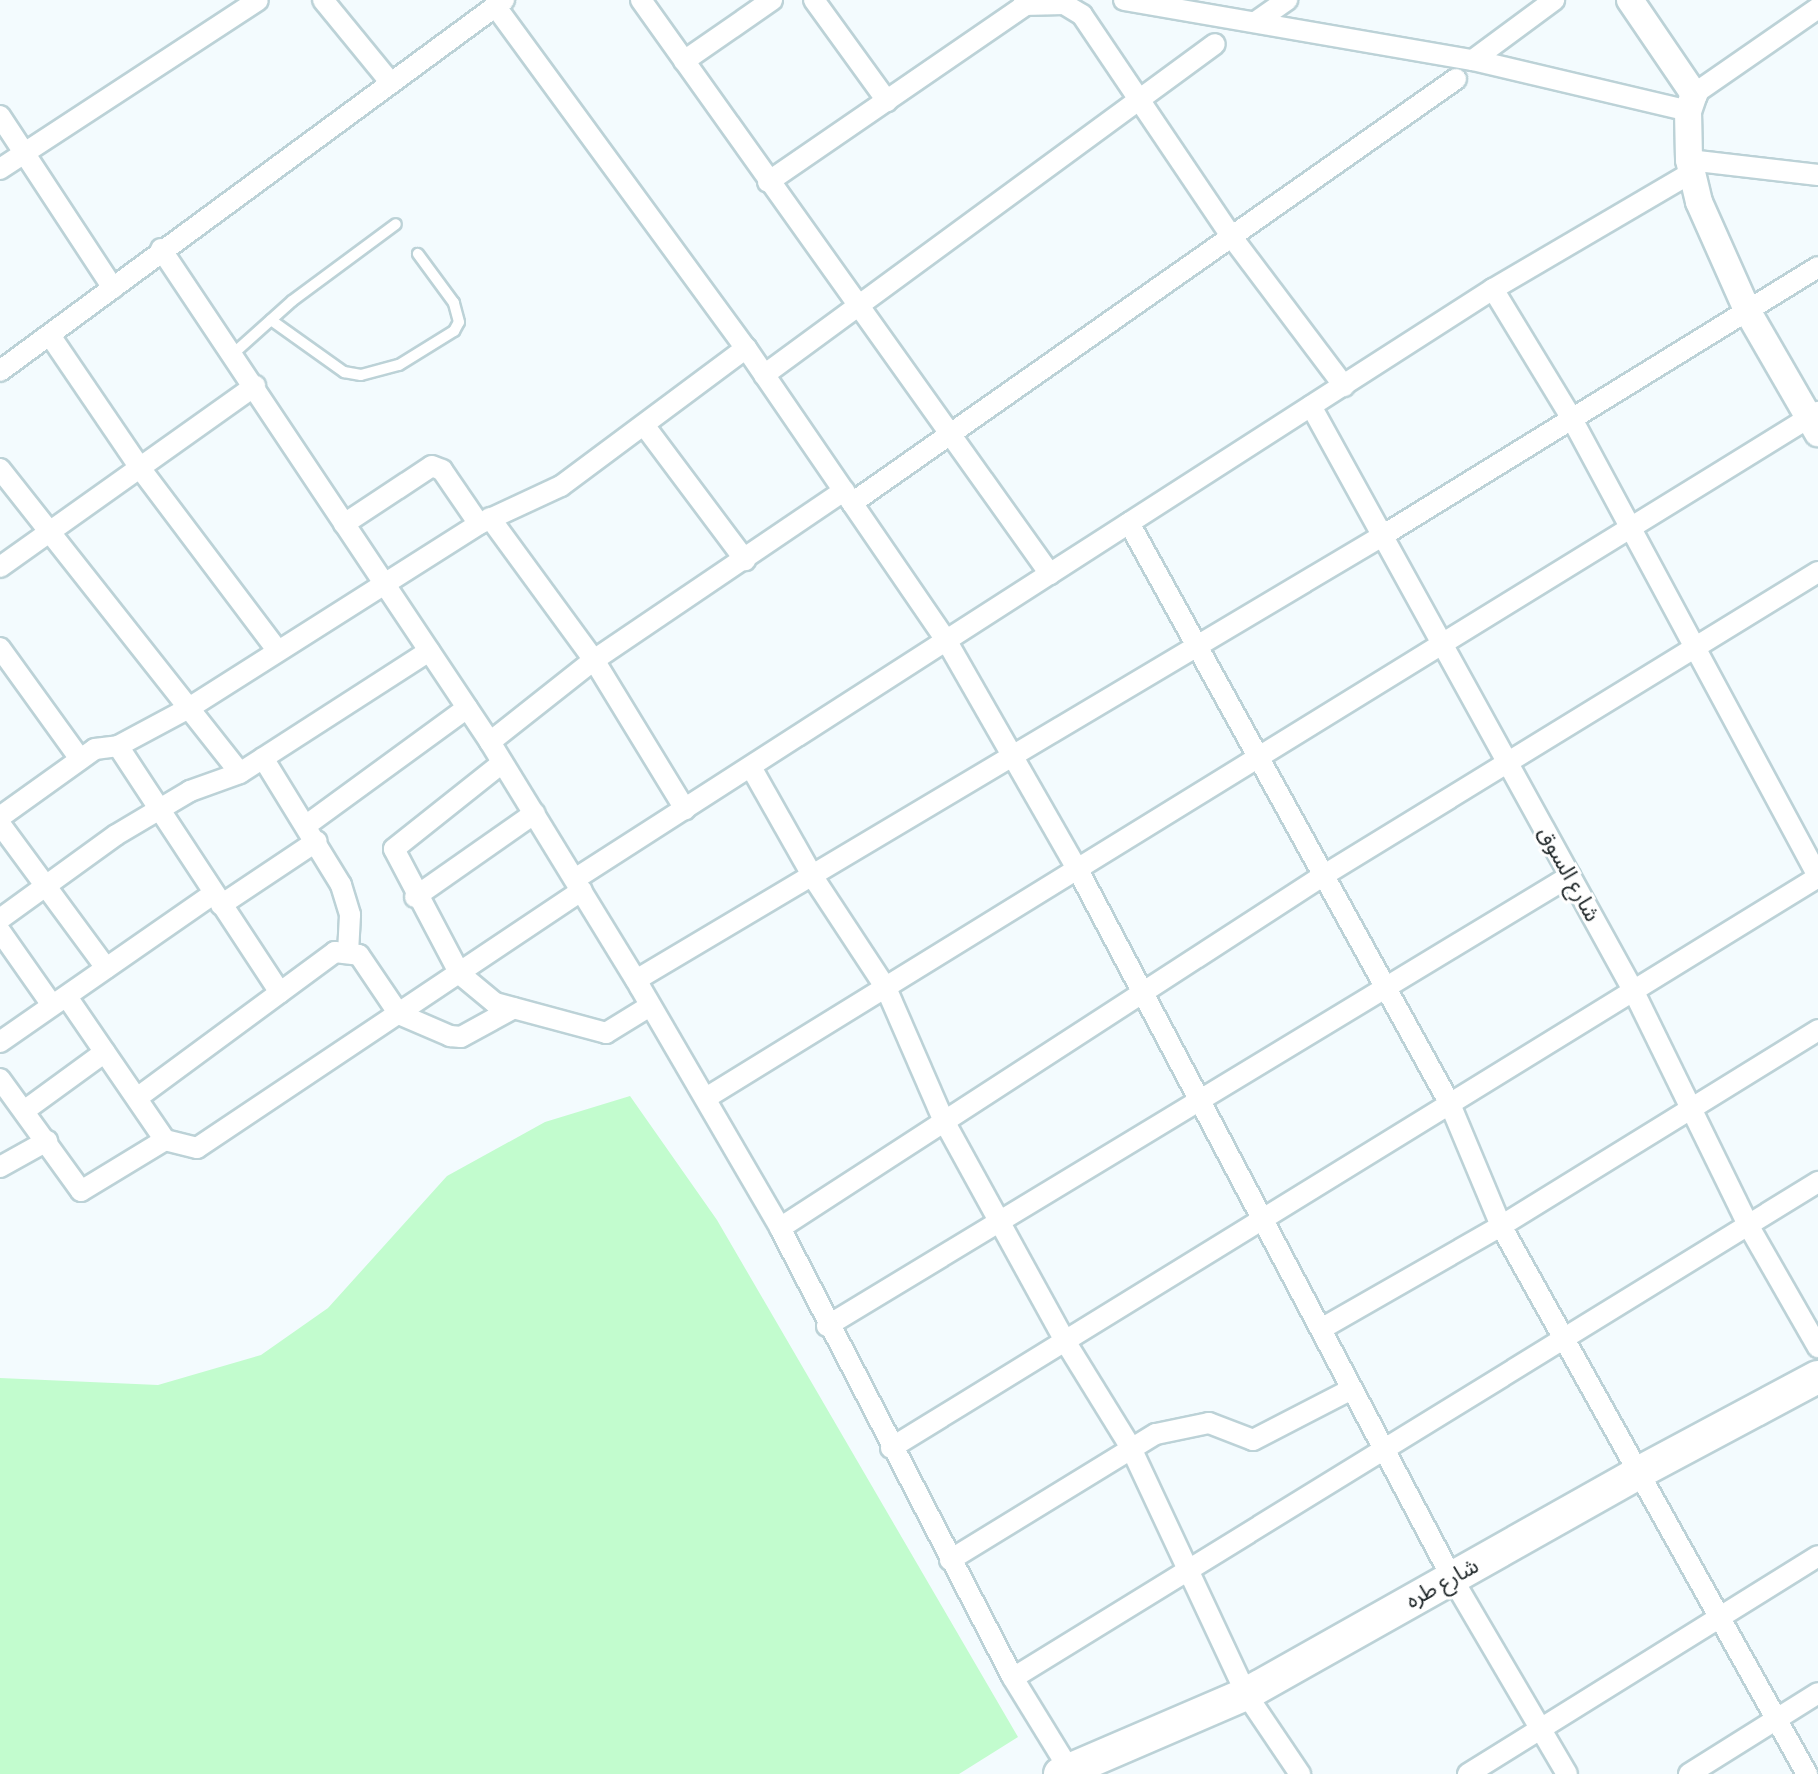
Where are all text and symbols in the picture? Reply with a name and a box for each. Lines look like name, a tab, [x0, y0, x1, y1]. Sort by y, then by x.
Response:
street label: شارع السوق	[1532, 822, 1606, 926]
street label: شارع طره	[1401, 1552, 1483, 1614]

